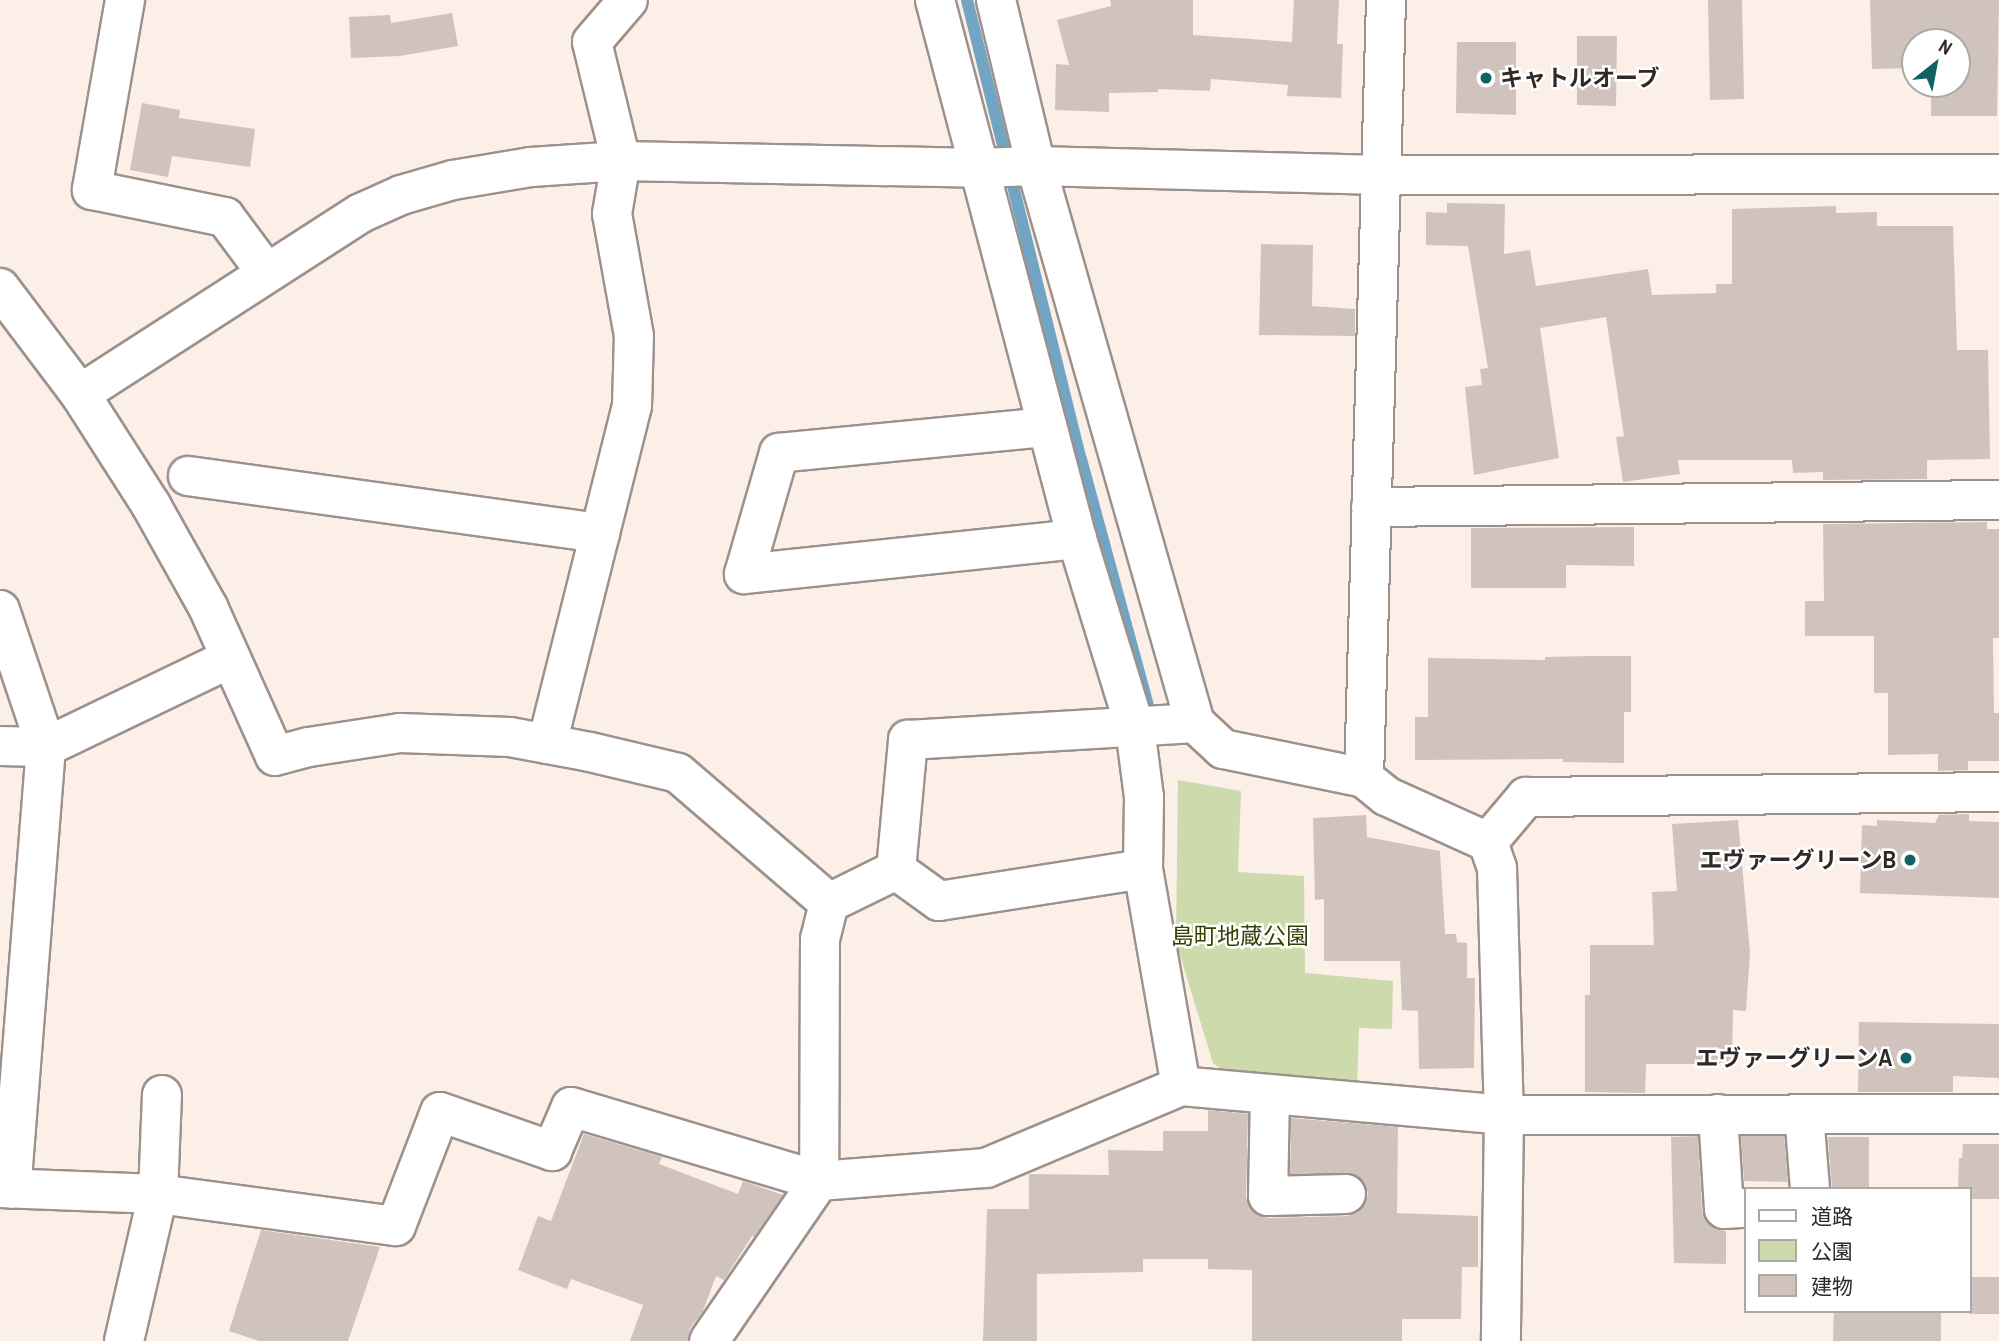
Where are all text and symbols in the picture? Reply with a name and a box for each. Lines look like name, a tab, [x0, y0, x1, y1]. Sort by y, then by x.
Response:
north arrow	[1901, 28, 1971, 98]
text: N	[1934, 33, 1957, 61]
place label: キャトルオーブ	[1500, 64, 1661, 92]
marker: キャトルオーブ	[1478, 70, 1494, 86]
place label: エヴァーグリーンB	[1698, 846, 1896, 874]
marker: エヴァーグリーンB	[1902, 852, 1918, 868]
park label: 島町地蔵公園	[1171, 922, 1309, 950]
place label: エヴァーグリーンA	[1694, 1044, 1892, 1072]
marker: エヴァーグリーンA	[1898, 1050, 1914, 1066]
legend	[1744, 1187, 1971, 1313]
text: 道路	[1811, 1202, 1853, 1231]
text: 公園	[1811, 1237, 1853, 1266]
text: 建物	[1811, 1272, 1853, 1301]

